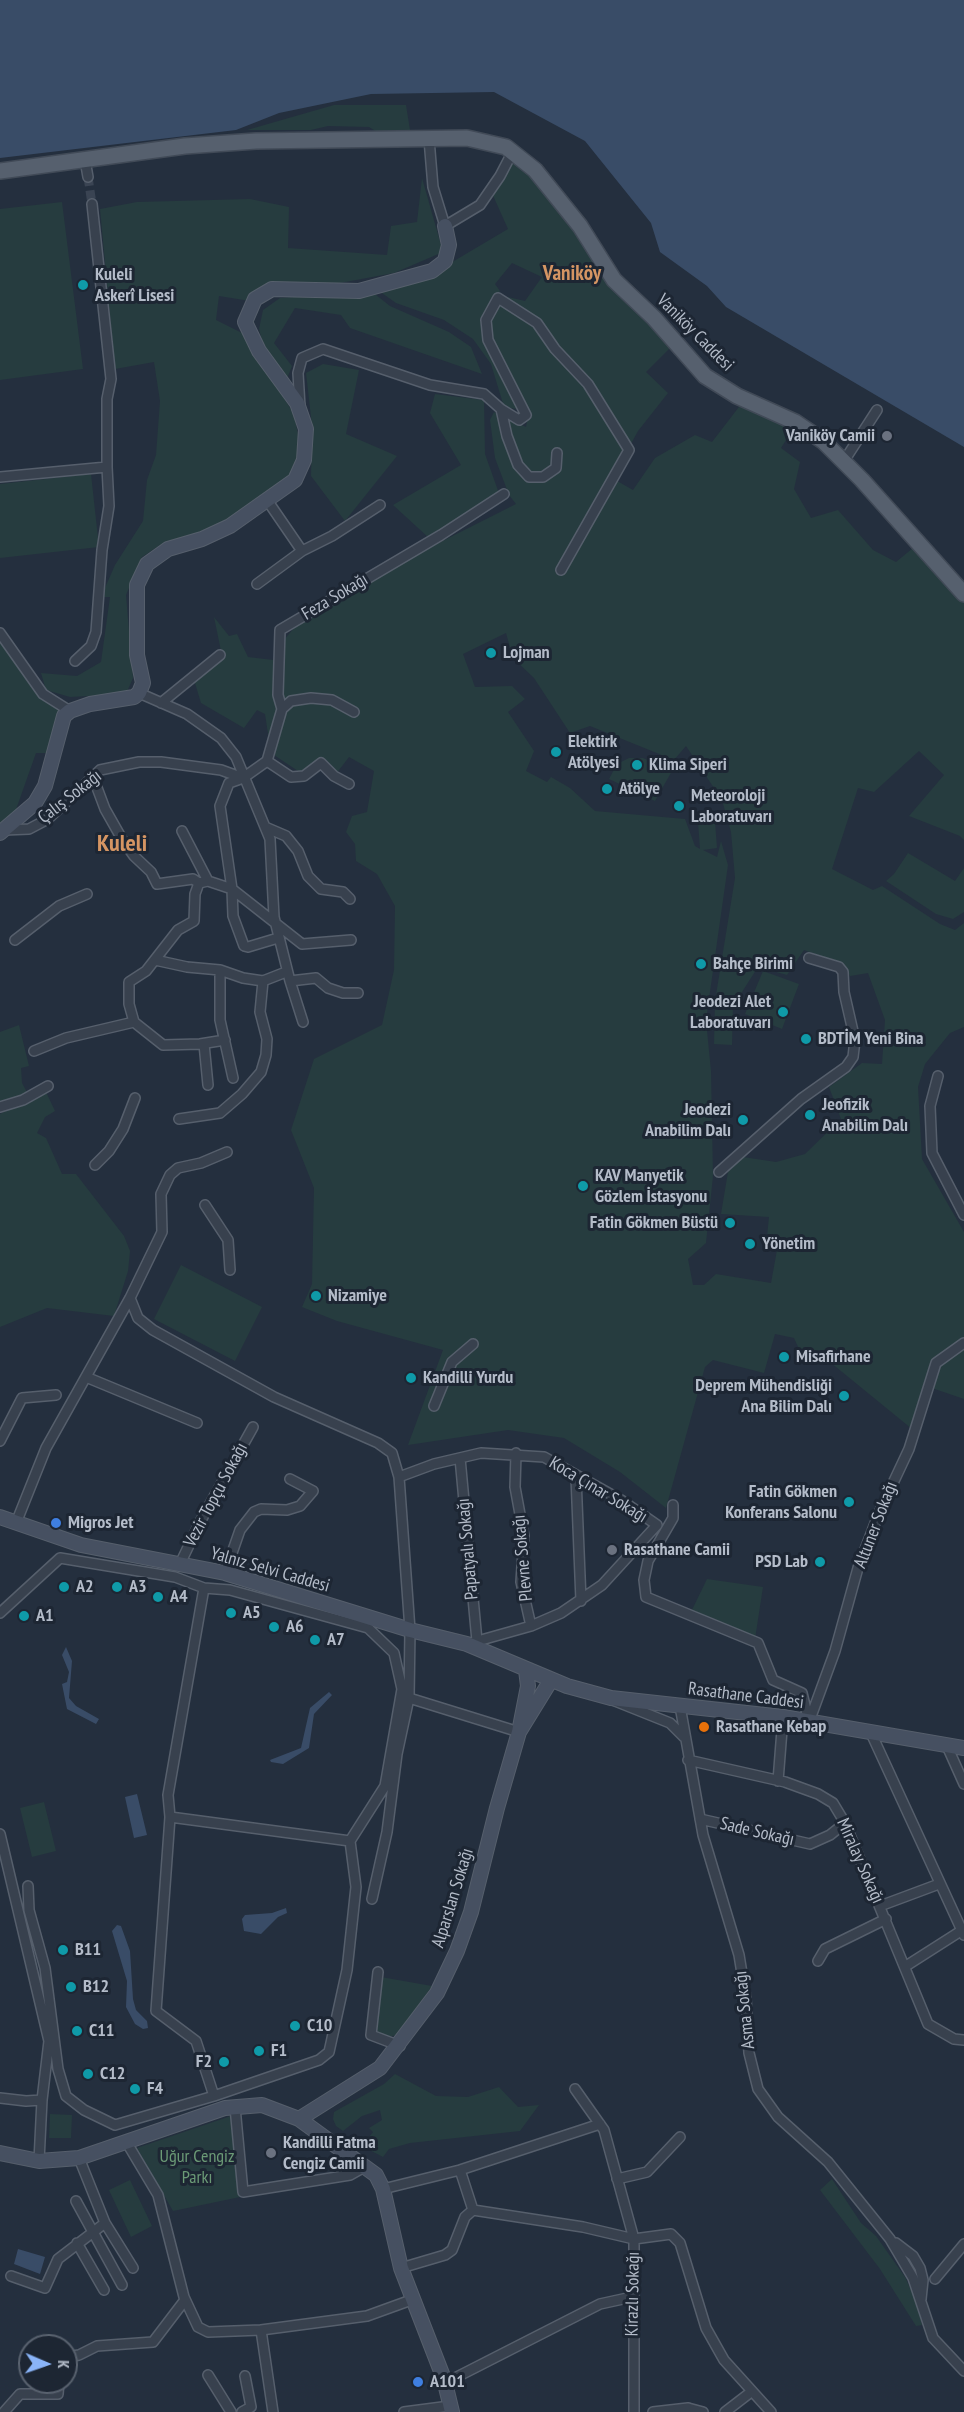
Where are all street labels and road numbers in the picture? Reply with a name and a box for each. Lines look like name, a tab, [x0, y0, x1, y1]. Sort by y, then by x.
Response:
street label: Vaniköy Caddesi	[652, 290, 738, 376]
street label: Feza Sokağı	[298, 569, 372, 625]
street label: Çalış Sokağı	[34, 766, 106, 828]
street label: Vezir Topçu Sokağı	[179, 1439, 253, 1551]
street label: Koca Çınar Sokağı	[545, 1452, 651, 1528]
street label: Altuner Sokağı	[850, 1479, 902, 1571]
street label: Papatyalı Sokağı	[453, 1497, 483, 1601]
street label: Plevne Sokağı	[508, 1514, 538, 1602]
street label: Yalnız Selvi Caddesi	[208, 1543, 332, 1597]
street label: Rasathane Caddesi	[687, 1678, 805, 1714]
street label: Sade Sokağı	[718, 1813, 796, 1851]
street label: Miralay Sokağı	[832, 1815, 888, 1907]
street label: Alparslan Sokağı	[428, 1845, 478, 1951]
street label: Asma Sokağı	[730, 1970, 760, 2050]
street label: Kirazlı Sokağı	[621, 2251, 645, 2337]

